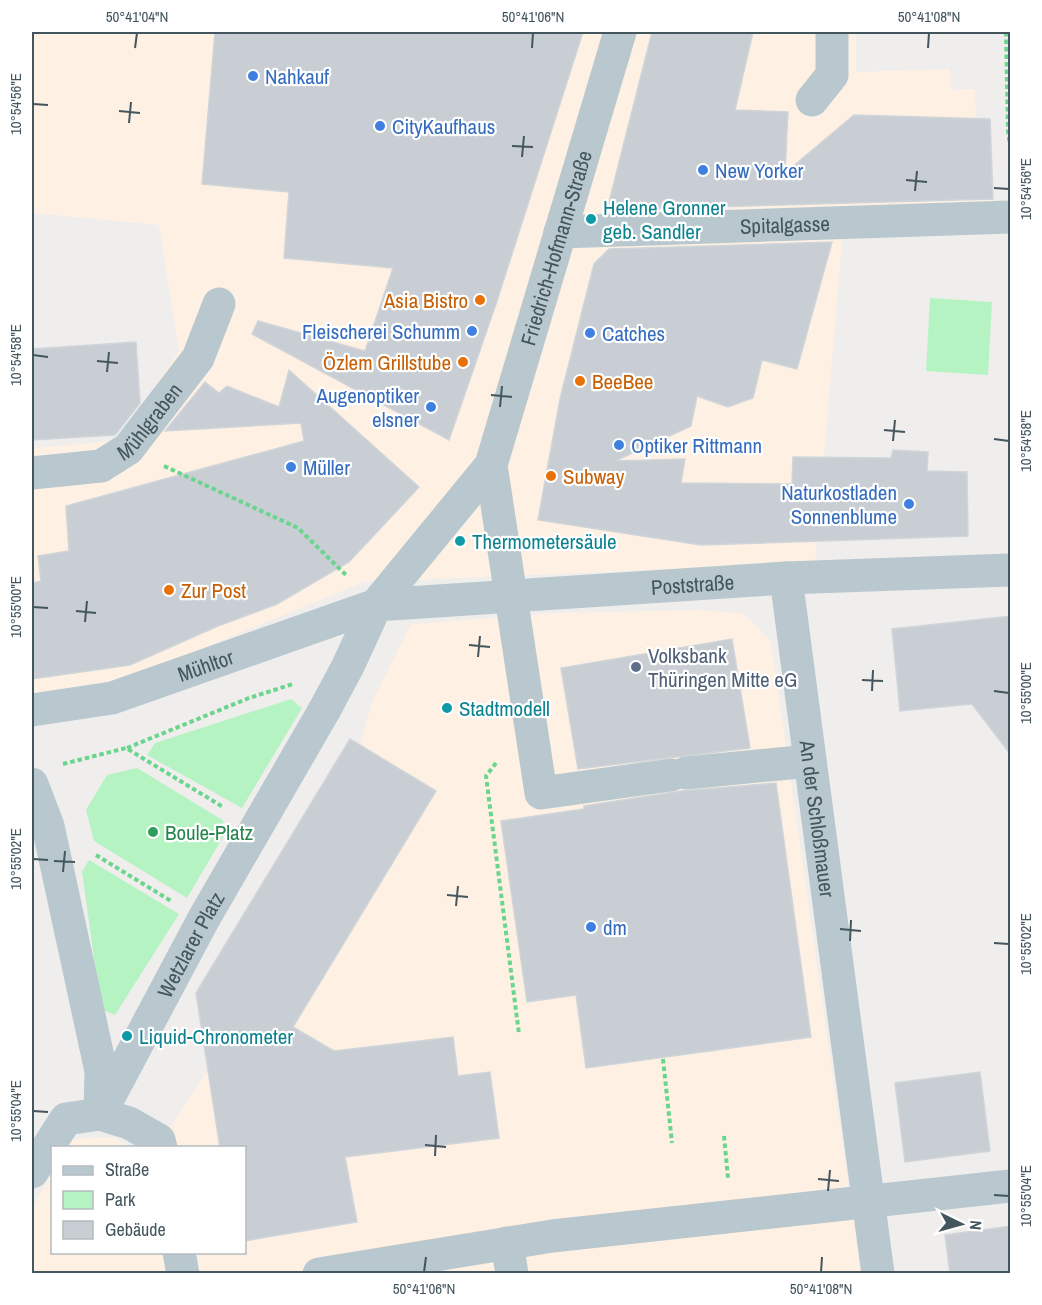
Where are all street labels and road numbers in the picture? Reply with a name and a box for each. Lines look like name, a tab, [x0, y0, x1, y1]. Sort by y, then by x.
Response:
street label: Friedrich-Hofmann-Straße	[513, 147, 598, 349]
street label: Spitalgasse	[739, 209, 830, 240]
street label: Mühlgraben	[111, 377, 188, 467]
street label: Poststraße	[650, 567, 735, 601]
street label: Mühltor	[174, 642, 238, 688]
street label: An der Schloßmauer	[793, 738, 843, 899]
street label: Wetzlarer Platz	[150, 886, 231, 1003]

